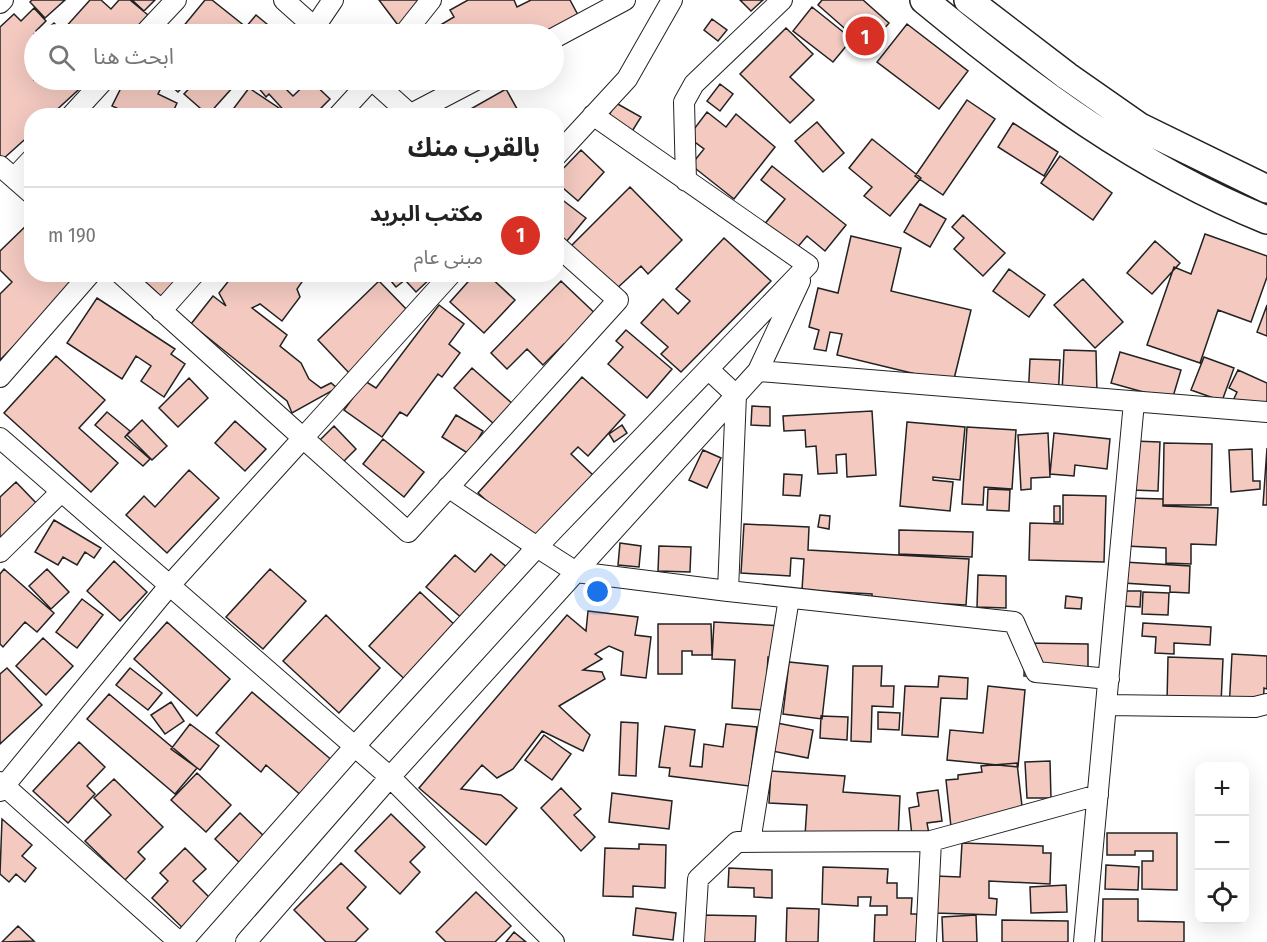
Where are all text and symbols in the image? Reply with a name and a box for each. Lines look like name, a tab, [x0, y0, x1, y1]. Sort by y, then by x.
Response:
pin: 1	[846, 14, 884, 58]
search box	[24, 24, 564, 90]
icon: search	[45, 41, 78, 74]
text: ابحث هنا	[93, 43, 174, 70]
text: بالقرب منك	[408, 132, 540, 163]
text: مكتب البريد	[370, 200, 483, 227]
text: 190 m	[48, 223, 96, 247]
text: 1	[516, 223, 525, 247]
text: مبنى عام	[414, 245, 483, 269]
your location	[583, 577, 612, 606]
map controls	[1195, 762, 1249, 924]
button: +	[1195, 762, 1249, 816]
button: −	[1195, 816, 1249, 870]
button: locate	[1195, 870, 1249, 924]

